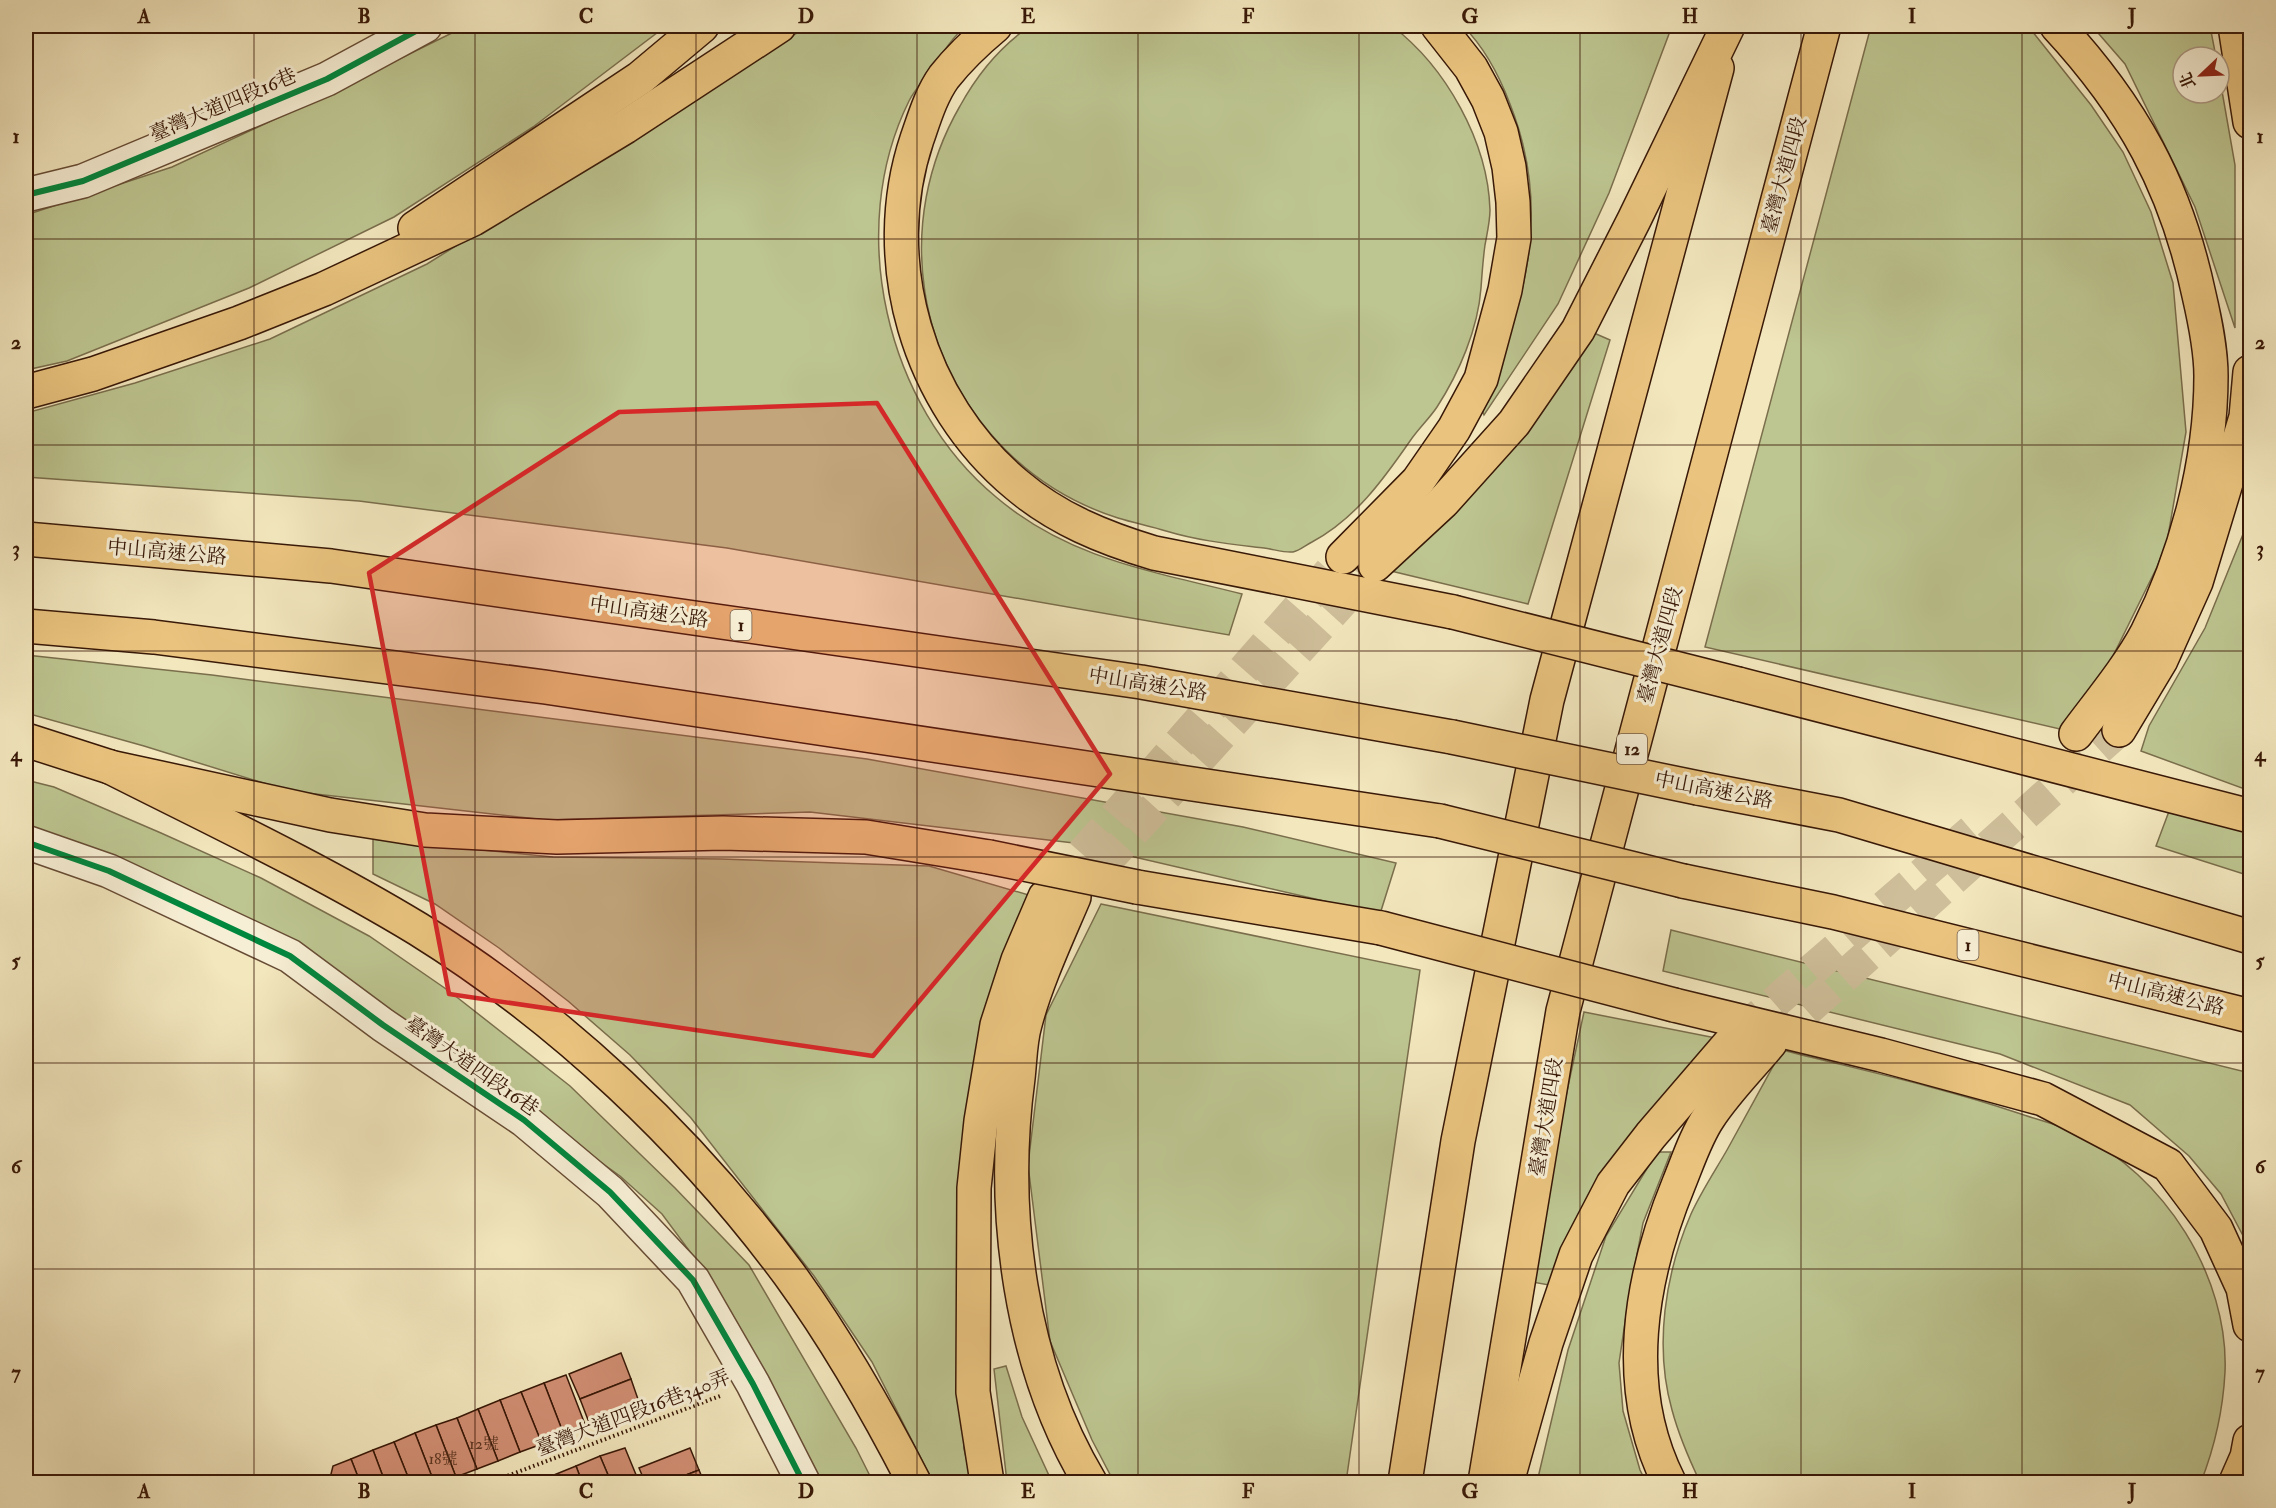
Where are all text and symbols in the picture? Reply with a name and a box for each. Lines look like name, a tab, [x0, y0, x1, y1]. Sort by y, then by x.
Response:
text: A	[137, 4, 151, 29]
text: B	[357, 4, 371, 29]
text: C	[579, 4, 593, 29]
text: D	[798, 4, 814, 29]
text: E	[1021, 4, 1036, 29]
text: F	[1242, 4, 1255, 29]
text: G	[1462, 4, 1479, 29]
text: H	[1682, 4, 1698, 29]
text: I	[1908, 4, 1916, 29]
text: J	[2127, 4, 2136, 29]
north arrow	[2171, 45, 2231, 105]
street label: 臺灣大道四段16巷	[146, 63, 300, 147]
text: 北	[2176, 69, 2200, 92]
street label: 臺灣大道四段	[1756, 114, 1812, 236]
text: 1	[12, 124, 20, 149]
text: 1	[2256, 124, 2264, 149]
text: 2	[11, 330, 21, 355]
text: 2	[2255, 330, 2265, 355]
street label: 中山高速公路	[106, 534, 228, 570]
text: 3	[12, 536, 20, 561]
text: 3	[2256, 536, 2264, 561]
street label: 臺灣大道四段	[1632, 584, 1688, 706]
street label: 中山高速公路	[588, 591, 710, 633]
road number: 1	[730, 610, 752, 640]
street label: 中山高速公路	[1087, 662, 1209, 706]
road number: 12	[1617, 734, 1647, 764]
text: 4	[10, 742, 23, 767]
text: 4	[2254, 742, 2267, 767]
street label: 中山高速公路	[1653, 766, 1775, 814]
road number: 1	[1958, 930, 1978, 960]
text: 5	[12, 948, 22, 973]
text: 5	[2256, 948, 2266, 973]
street label: 中山高速公路	[2105, 967, 2227, 1021]
street label: 臺灣大道四段16巷	[400, 1011, 544, 1121]
street label: 臺灣大道四段	[1524, 1056, 1568, 1178]
text: 6	[11, 1154, 23, 1179]
text: 6	[2255, 1154, 2267, 1179]
text: 7	[11, 1360, 21, 1385]
text: 7	[2255, 1360, 2265, 1385]
street label: 臺灣大道四段16巷340弄	[532, 1364, 734, 1462]
house number: 12號	[469, 1434, 499, 1454]
house number: 18號	[428, 1449, 458, 1469]
text: A	[137, 1479, 151, 1504]
text: B	[357, 1479, 371, 1504]
text: C	[579, 1479, 593, 1504]
text: D	[798, 1479, 814, 1504]
text: E	[1021, 1479, 1036, 1504]
text: F	[1242, 1479, 1255, 1504]
text: G	[1462, 1479, 1479, 1504]
text: H	[1682, 1479, 1698, 1504]
text: I	[1908, 1479, 1916, 1504]
text: J	[2127, 1479, 2136, 1504]

